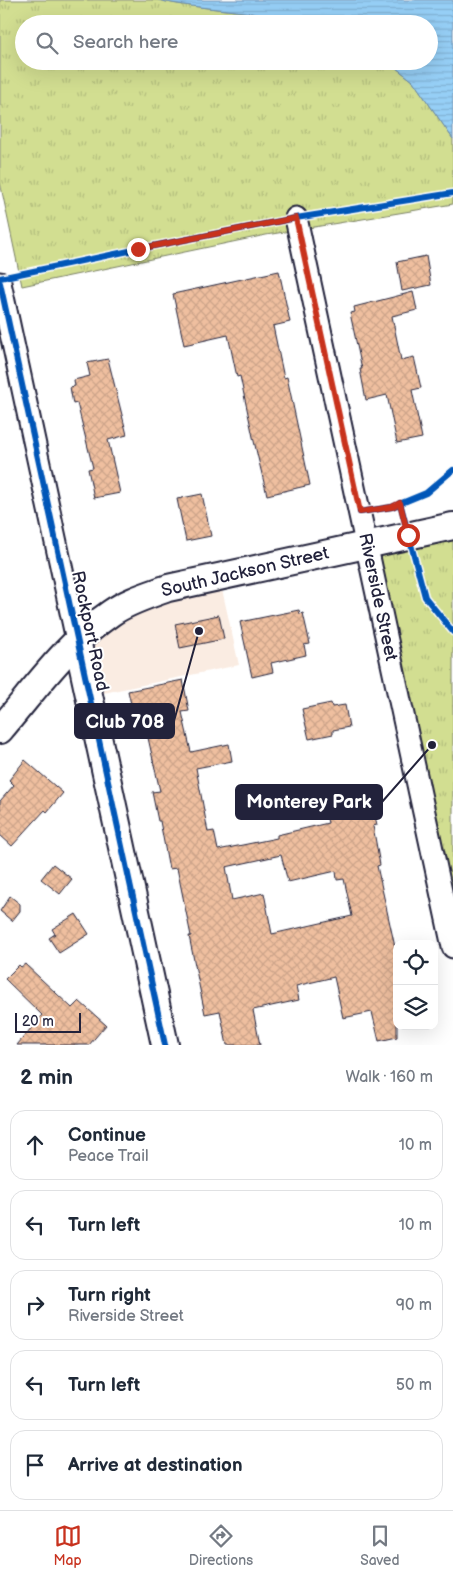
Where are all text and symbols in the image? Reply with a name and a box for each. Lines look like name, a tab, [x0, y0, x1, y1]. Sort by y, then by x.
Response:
search box	[15, 15, 438, 70]
icon: search	[33, 29, 61, 57]
text: Search here	[73, 31, 178, 54]
route end	[127, 238, 150, 261]
route start	[397, 524, 420, 547]
street label: Riverside Street	[354, 531, 402, 663]
street label: South Jackson Street	[159, 542, 331, 601]
street label: Rockport Road	[67, 569, 113, 693]
callout: Club 708	[75, 704, 174, 738]
text: Club 708	[86, 711, 164, 734]
callout: Monterey Park	[236, 785, 382, 819]
text: Monterey Park	[246, 791, 372, 814]
map controls	[393, 940, 438, 1030]
button: locate	[393, 940, 438, 985]
button: layers	[393, 985, 438, 1030]
scale bar	[15, 1010, 81, 1033]
text: 20 m	[22, 1013, 54, 1030]
text: 2 min	[20, 1065, 73, 1090]
text: Walk · 160 m	[345, 1068, 433, 1087]
text: Continue	[68, 1124, 146, 1147]
icon: ahead	[21, 1131, 49, 1159]
text: 10 m	[399, 1136, 432, 1155]
text: Peace Trail	[68, 1147, 148, 1166]
icon: left	[21, 1211, 49, 1239]
text: Turn left	[68, 1214, 140, 1237]
text: 10 m	[399, 1216, 432, 1235]
text: Turn right	[68, 1284, 151, 1307]
icon: right	[21, 1291, 49, 1319]
text: 90 m	[396, 1296, 432, 1315]
text: Riverside Street	[68, 1307, 184, 1326]
icon: left	[21, 1371, 49, 1399]
text: Turn left	[68, 1374, 140, 1397]
text: 50 m	[396, 1376, 432, 1395]
icon: arrive	[21, 1451, 49, 1479]
text: Arrive at destination	[68, 1454, 243, 1477]
tab: Map	[54, 1522, 82, 1569]
tab: Directions	[189, 1522, 253, 1569]
tab: Saved	[360, 1522, 399, 1569]

